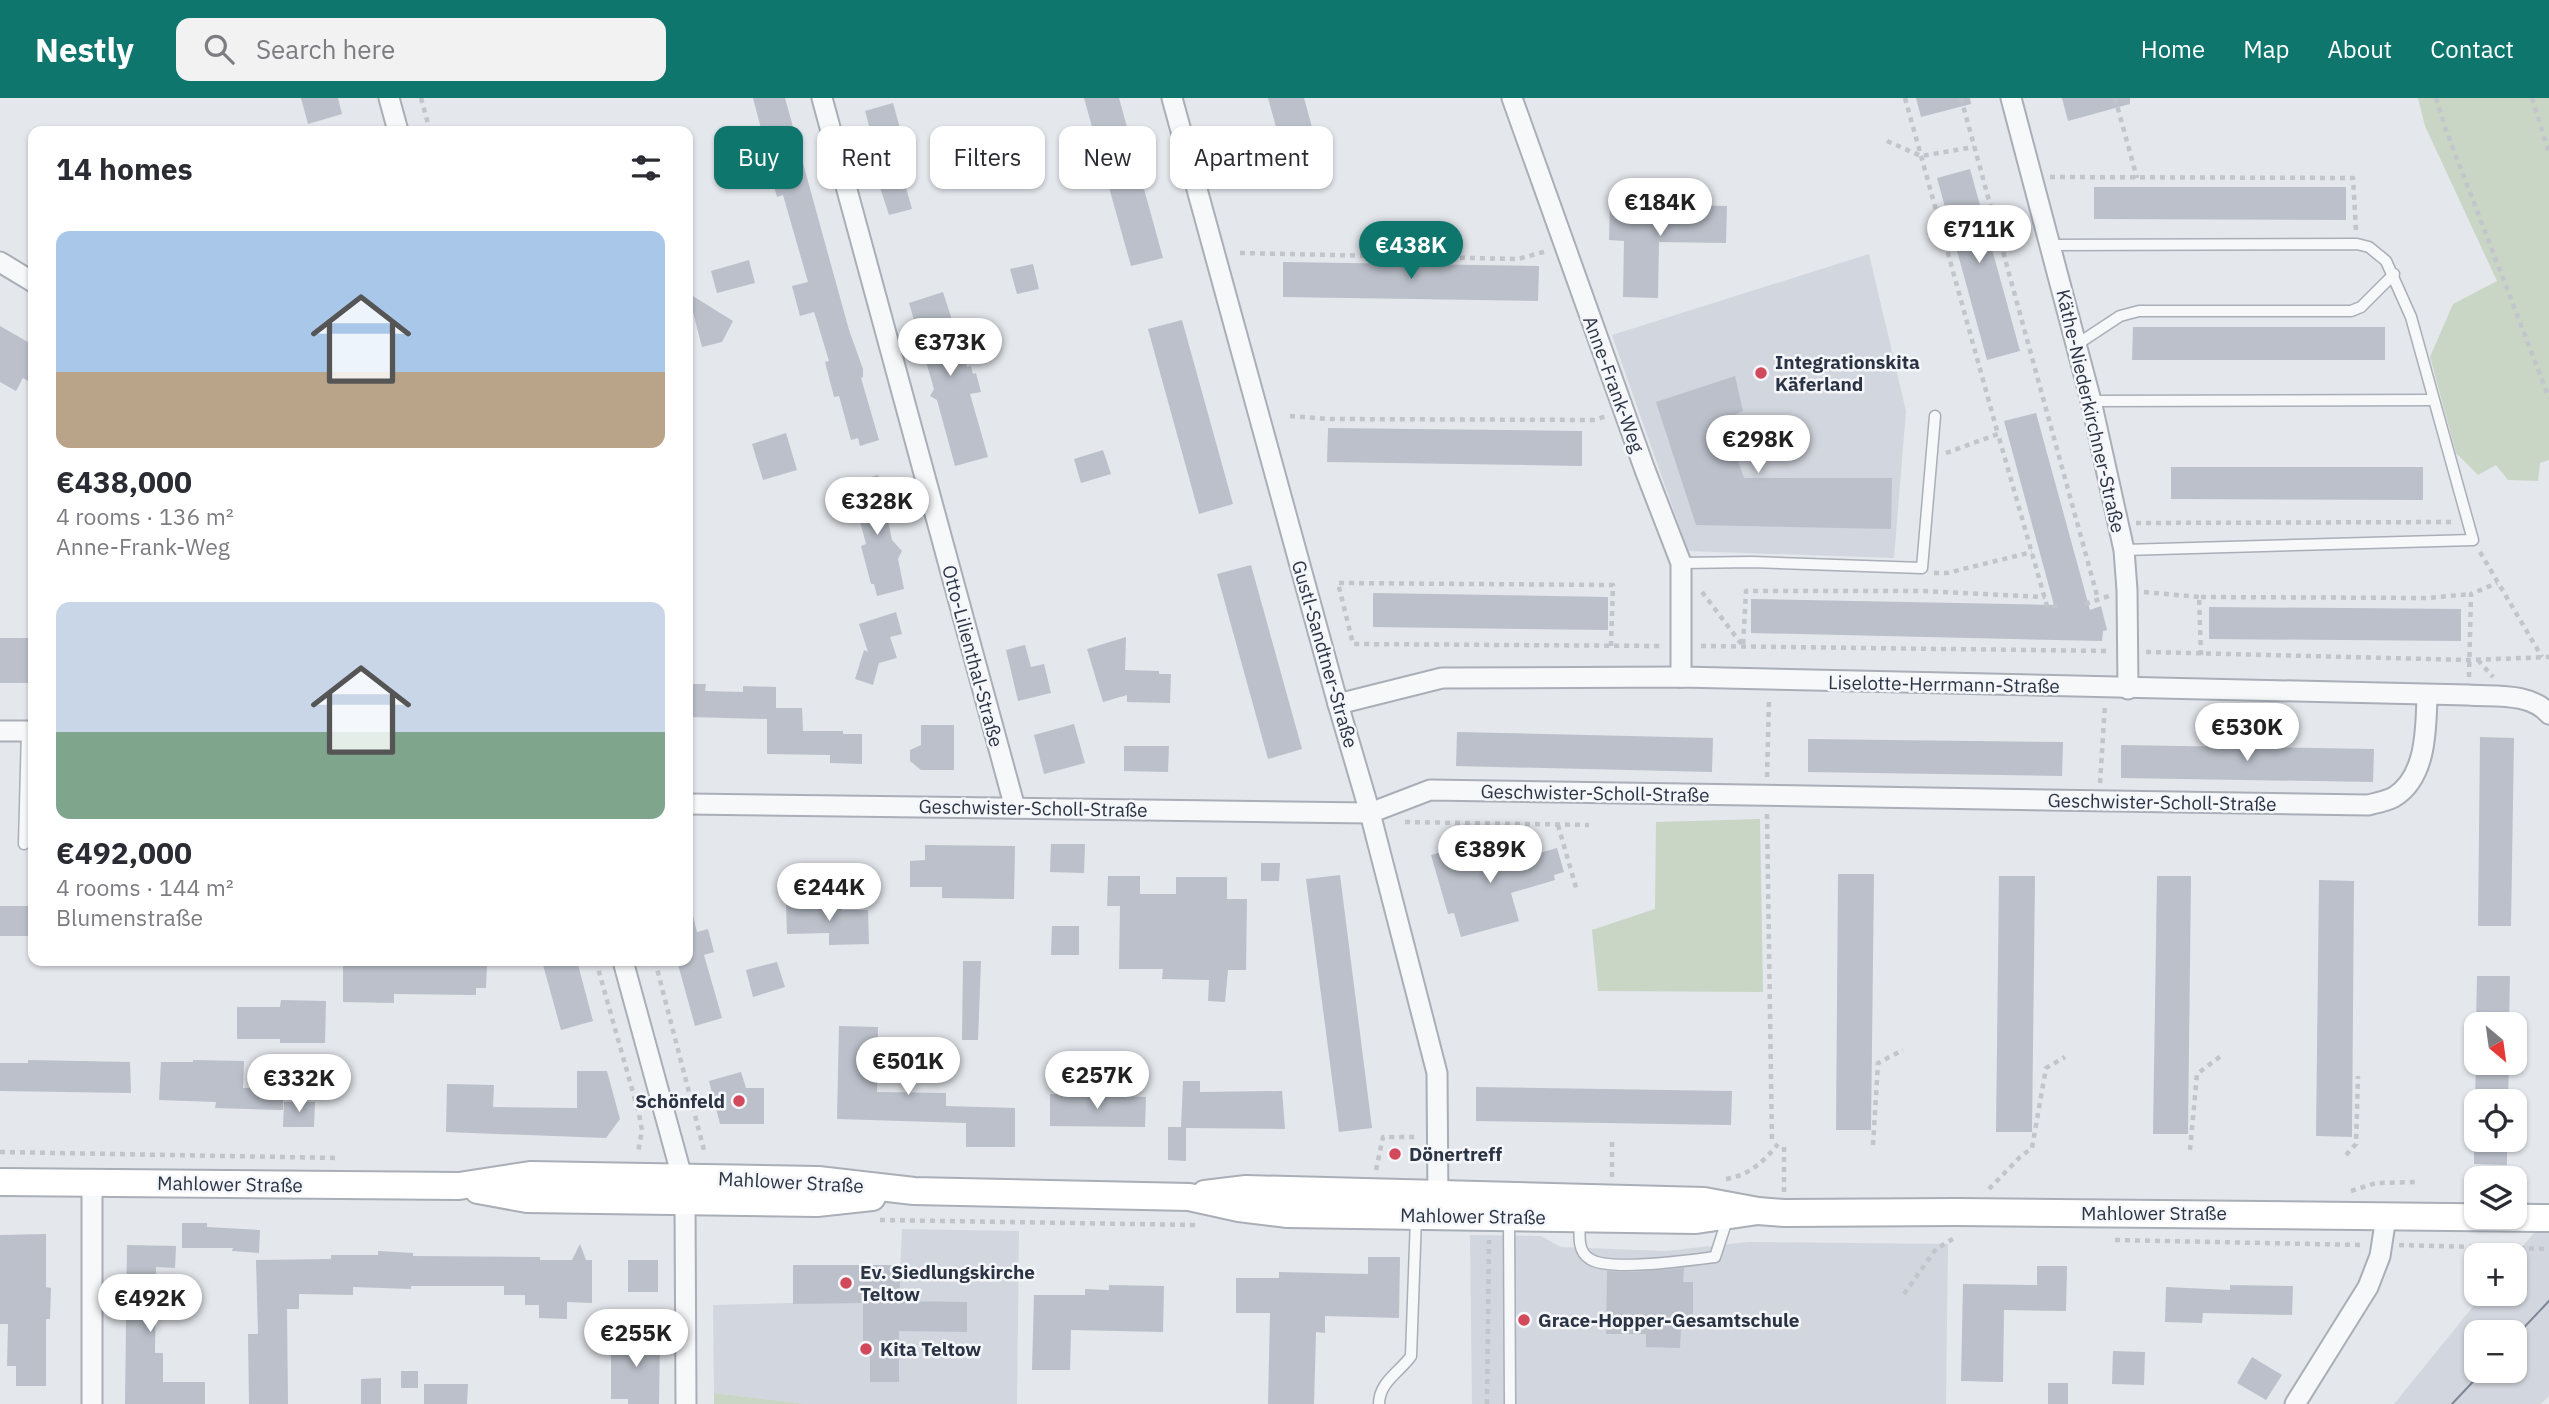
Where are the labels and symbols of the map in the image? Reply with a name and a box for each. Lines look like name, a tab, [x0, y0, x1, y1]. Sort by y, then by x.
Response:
pin: €184K	[1611, 178, 1709, 238]
pin: €711K	[1930, 206, 2028, 265]
pin: €438K	[1362, 222, 1460, 281]
street label: Käthe-Niederkirchner-Straße	[2051, 287, 2131, 535]
street label: Anne-Frank-Weg	[1578, 312, 1650, 456]
pin: €373K	[901, 318, 999, 378]
place label: Integrationskita Käferland	[1775, 350, 1920, 396]
marker: Integrationskita Käferland	[1753, 365, 1769, 381]
pin: €298K	[1709, 416, 1807, 475]
pin: €328K	[828, 478, 926, 537]
street label: Gustl-Sandtner-Straße	[1287, 557, 1363, 751]
street label: Otto-Lilienthal-Straße	[937, 562, 1009, 750]
street label: Liselotte-Herrmann-Straße	[1828, 670, 2060, 698]
pin: €530K	[2198, 704, 2296, 763]
street label: Geschwister-Scholl-Straße	[1480, 779, 1710, 807]
street label: Geschwister-Scholl-Straße	[2047, 788, 2277, 816]
street label: Geschwister-Scholl-Straße	[918, 794, 1148, 822]
pin: €389K	[1441, 826, 1539, 885]
pin: €244K	[780, 864, 878, 923]
north arrow	[2464, 1012, 2527, 1074]
pin: €501K	[859, 1038, 957, 1097]
pin: €257K	[1048, 1052, 1146, 1111]
pin: €332K	[250, 1054, 348, 1114]
place label: Schönfeld	[635, 1089, 725, 1113]
marker: Schönfeld	[731, 1093, 747, 1109]
place label: Dönertreff	[1409, 1142, 1502, 1166]
marker: Dönertreff	[1387, 1146, 1403, 1162]
street label: Mahlower Straße	[718, 1166, 864, 1198]
street label: Mahlower Straße	[157, 1171, 303, 1197]
street label: Mahlower Straße	[2081, 1201, 2227, 1225]
street label: Mahlower Straße	[1400, 1203, 1546, 1229]
place label: Ev. Siedlungskirche Teltow	[860, 1260, 1035, 1306]
pin: €492K	[101, 1274, 199, 1334]
marker: Ev. Siedlungskirche Teltow	[838, 1275, 854, 1291]
place label: Grace-Hopper-Gesamtschule	[1538, 1308, 1799, 1332]
pin: €255K	[587, 1310, 685, 1369]
marker: Grace-Hopper-Gesamtschule	[1516, 1312, 1532, 1328]
place label: Kita Teltow	[880, 1337, 981, 1361]
marker: Kita Teltow	[858, 1341, 874, 1357]

